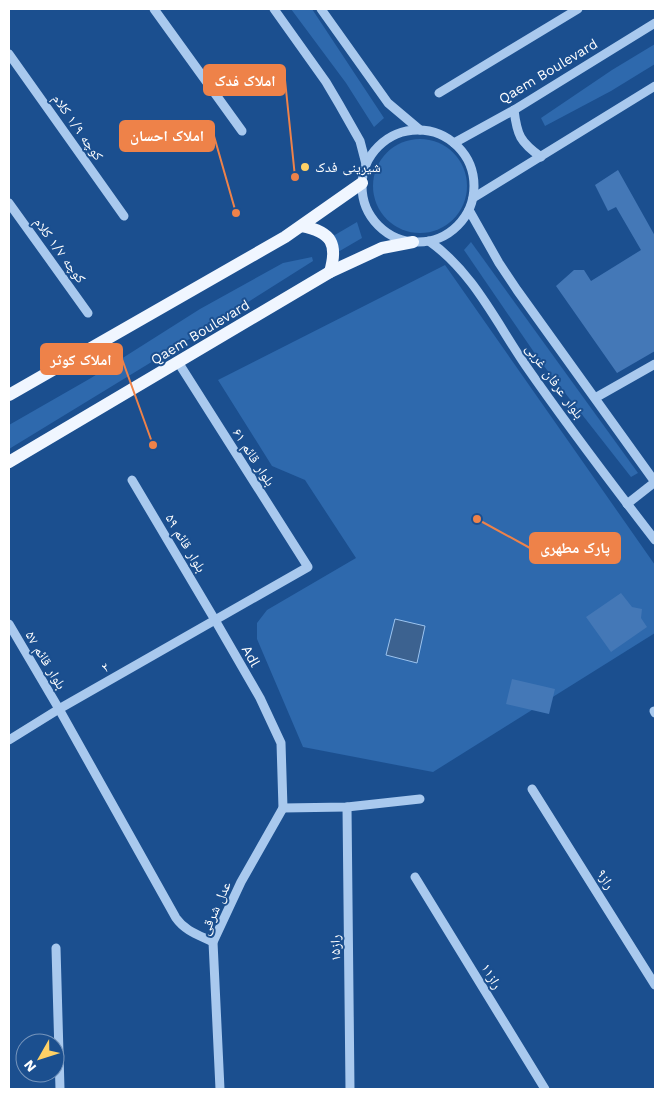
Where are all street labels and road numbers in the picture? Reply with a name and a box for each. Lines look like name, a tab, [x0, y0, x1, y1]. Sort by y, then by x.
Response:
street label: Qaem Boulevard	[496, 35, 600, 107]
street label: کوچه ۱/۹ کلام	[48, 91, 107, 164]
street label: کوچه ۱/۷ کلام	[29, 214, 89, 287]
street label: Qaem Boulevard	[148, 296, 252, 368]
street label: بلوار عرفان غربی	[522, 340, 588, 422]
street label: بلوار قائم ۶۱	[228, 425, 279, 490]
street label: بلوار قائم ۵۹	[161, 511, 210, 576]
street label: بلوار قائم ۵۷	[21, 628, 70, 693]
street label: Adl	[239, 642, 264, 670]
street label: ۲	[98, 658, 112, 676]
street label: راز۹	[593, 866, 618, 892]
street label: عدل شرقی	[196, 879, 235, 938]
street label: راز۱۵	[327, 934, 344, 961]
street label: راز۱۱	[477, 960, 506, 992]

